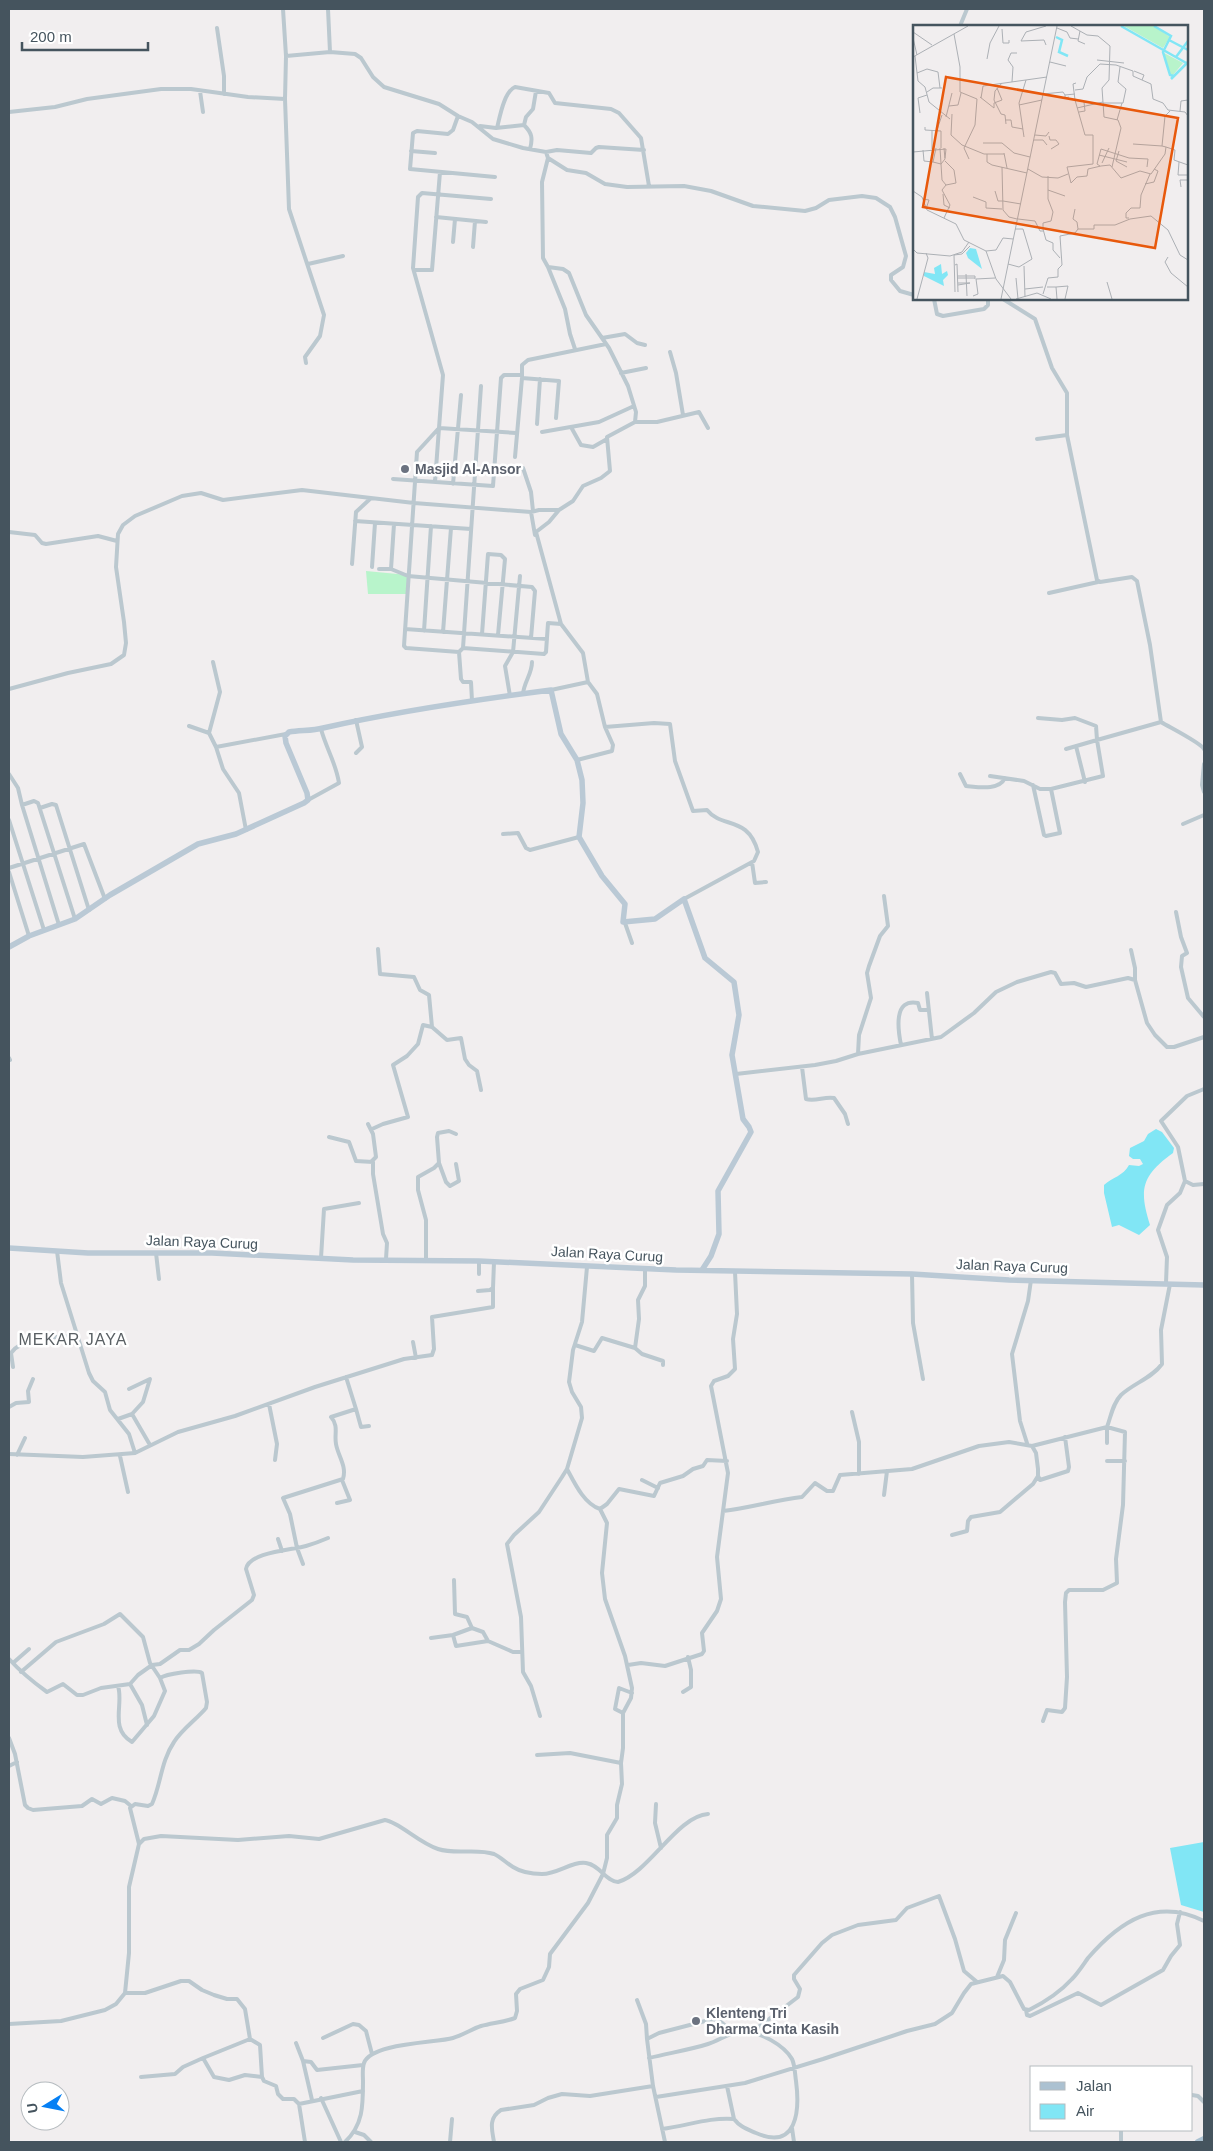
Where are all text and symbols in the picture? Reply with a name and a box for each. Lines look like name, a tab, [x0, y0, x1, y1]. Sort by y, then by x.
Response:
scale bar	[22, 20, 149, 52]
inset map	[913, 25, 1188, 300]
text: 200 m	[30, 28, 72, 45]
place label: Masjid Al-Ansor	[415, 461, 522, 477]
marker: Masjid Al-Ansor	[399, 463, 411, 475]
street label: Jalan Raya Curug	[146, 1232, 258, 1252]
street label: Jalan Raya Curug	[551, 1243, 663, 1265]
street label: Jalan Raya Curug	[956, 1256, 1068, 1276]
district label: MEKAR JAYA	[19, 1331, 127, 1348]
place label: Klenteng Tri Dharma Cinta Kasih	[706, 2005, 839, 2037]
marker: Klenteng Tri Dharma Cinta Kasih	[690, 2015, 702, 2027]
legend	[1030, 2066, 1193, 2131]
text: Jalan	[1076, 2077, 1112, 2094]
north arrow	[20, 2081, 70, 2131]
text: U	[23, 2102, 41, 2115]
text: Air	[1076, 2102, 1094, 2119]

